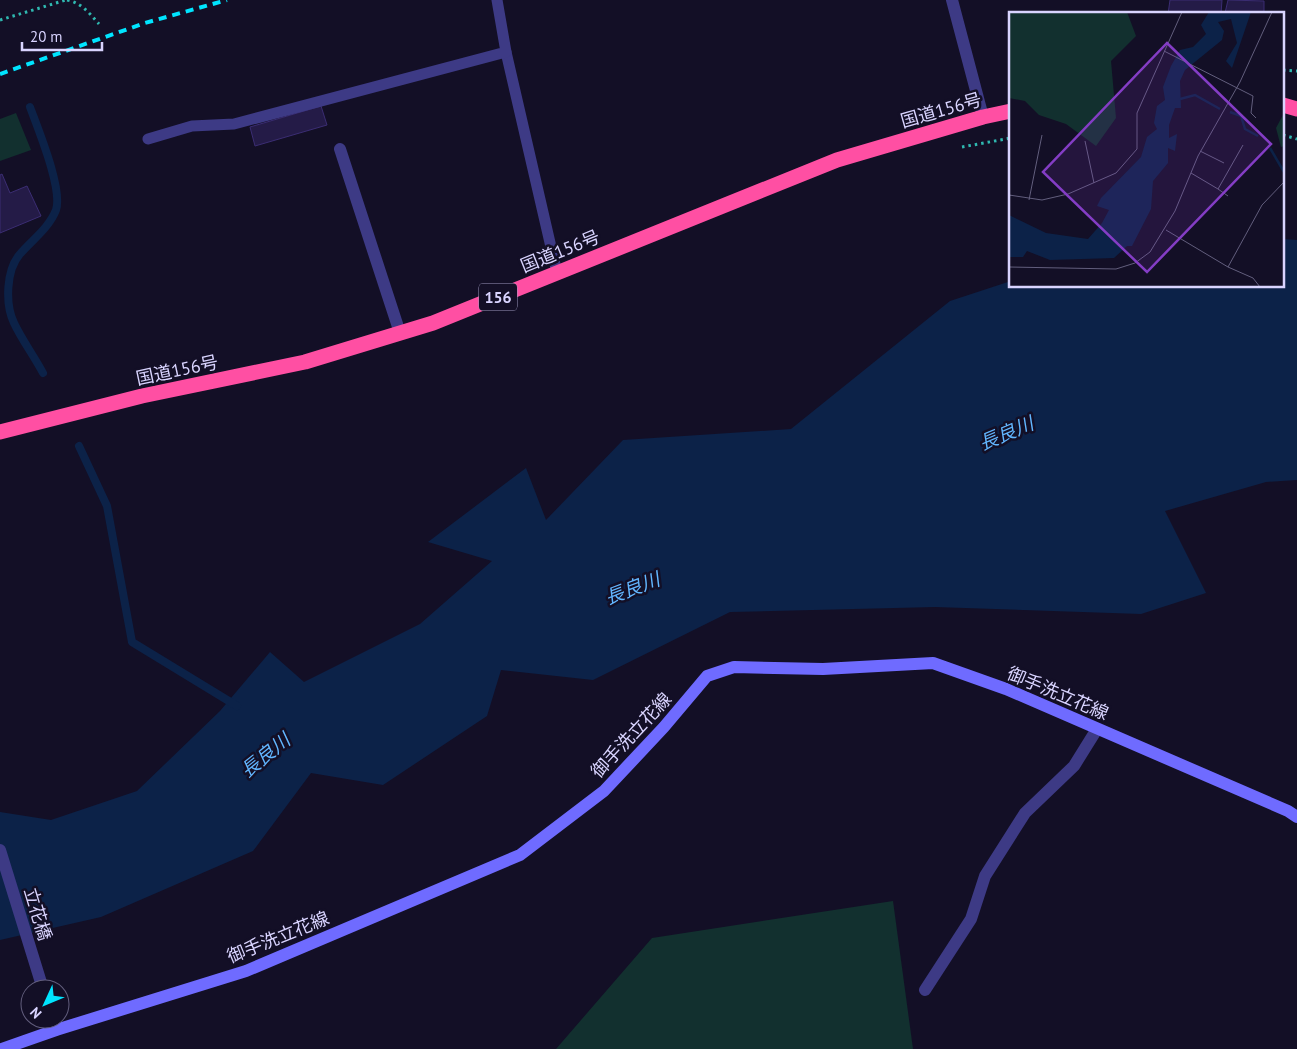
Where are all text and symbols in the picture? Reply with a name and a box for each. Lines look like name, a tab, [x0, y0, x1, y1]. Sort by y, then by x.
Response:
inset map	[1009, 12, 1284, 288]
scale bar	[22, 20, 102, 52]
text: 20 m	[30, 27, 63, 46]
street label: 国道156号	[898, 87, 984, 133]
street label: 国道156号	[517, 225, 603, 277]
road number: 156	[479, 284, 517, 310]
street label: 国道156号	[134, 350, 220, 390]
water label: 長良川	[975, 410, 1039, 455]
water label: 長良川	[601, 566, 665, 609]
street label: 御手洗立花線	[1004, 661, 1112, 725]
street label: 御手洗立花線	[586, 688, 676, 782]
water label: 長良川	[235, 726, 296, 782]
street label: 立花橋	[19, 885, 57, 943]
street label: 御手洗立花線	[224, 906, 332, 968]
north arrow	[20, 979, 70, 1029]
text: N	[26, 1003, 45, 1023]

